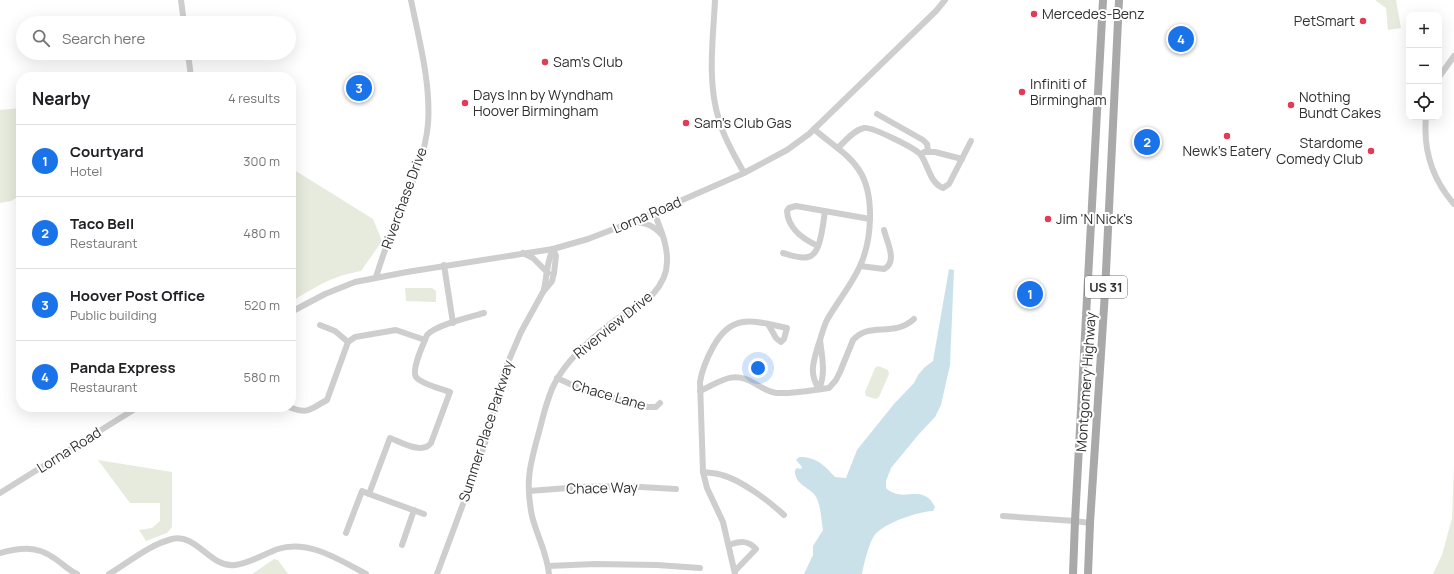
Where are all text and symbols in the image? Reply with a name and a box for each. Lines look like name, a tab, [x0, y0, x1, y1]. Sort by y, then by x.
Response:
place label: Mercedes-Benz	[1042, 4, 1145, 23]
marker: Mercedes-Benz	[1029, 9, 1039, 19]
place label: PetSmart	[1294, 11, 1355, 30]
map controls	[1406, 12, 1442, 120]
button: +	[1406, 12, 1442, 48]
search box	[16, 16, 296, 60]
marker: PetSmart	[1358, 16, 1368, 26]
pin: 4	[1168, 24, 1194, 54]
icon: search	[30, 27, 52, 49]
text: Search here	[62, 28, 145, 49]
button: −	[1406, 48, 1442, 84]
place label: Sam's Club	[553, 52, 623, 71]
marker: Sam's Club	[540, 57, 550, 67]
pin: 3	[346, 73, 372, 103]
place label: Infiniti of Birmingham	[1030, 74, 1107, 109]
button: locate	[1406, 84, 1442, 120]
place label: Days Inn by Wyndham Hoover Birmingham	[473, 85, 613, 120]
text: Nearby	[32, 87, 90, 110]
marker: Infiniti of Birmingham	[1017, 87, 1027, 97]
place label: Nothing Bundt Cakes	[1299, 87, 1381, 122]
text: 4 results	[228, 89, 280, 107]
marker: Days Inn by Wyndham Hoover Birmingham	[460, 98, 470, 108]
marker: Nothing Bundt Cakes	[1286, 100, 1296, 110]
place label: Sam's Club Gas	[694, 113, 792, 132]
marker: Sam's Club Gas	[681, 118, 691, 128]
pin: 2	[1134, 127, 1160, 157]
marker: Newk's Eatery	[1222, 131, 1232, 141]
place label: Stardome Comedy Club	[1276, 133, 1363, 168]
text: Courtyard	[70, 141, 144, 162]
place label: Newk's Eatery	[1183, 141, 1272, 160]
street label: Riverchase Drive	[376, 144, 431, 251]
marker: Stardome Comedy Club	[1366, 146, 1376, 156]
text: 1	[42, 152, 48, 170]
text: 300 m	[243, 152, 280, 170]
text: Hotel	[70, 162, 102, 180]
street label: Lorna Road	[610, 192, 684, 237]
place label: Jim 'N Nick's	[1056, 209, 1133, 228]
text: Taco Bell	[70, 213, 134, 234]
marker: Jim 'N Nick's	[1043, 214, 1053, 224]
text: 2	[41, 224, 49, 242]
text: 480 m	[243, 224, 280, 242]
text: Restaurant	[70, 234, 137, 252]
road number: US 31	[1085, 276, 1127, 298]
pin: 1	[1017, 279, 1043, 309]
text: Hoover Post Office	[70, 285, 205, 306]
street label: Riverview Drive	[569, 287, 656, 362]
text: 3	[41, 296, 49, 314]
text: 520 m	[244, 296, 280, 314]
text: Public building	[70, 306, 157, 324]
street label: Montgomery Highway	[1071, 311, 1100, 453]
text: Panda Express	[70, 357, 176, 378]
street label: Summer Place Parkway	[454, 357, 518, 504]
your location	[748, 358, 768, 378]
text: 4	[41, 368, 49, 386]
text: 580 m	[243, 368, 280, 386]
street label: Chace Lane	[570, 375, 648, 414]
text: Restaurant	[70, 378, 137, 396]
street label: Lorna Road	[33, 422, 105, 477]
street label: Chace Way	[566, 477, 639, 498]

